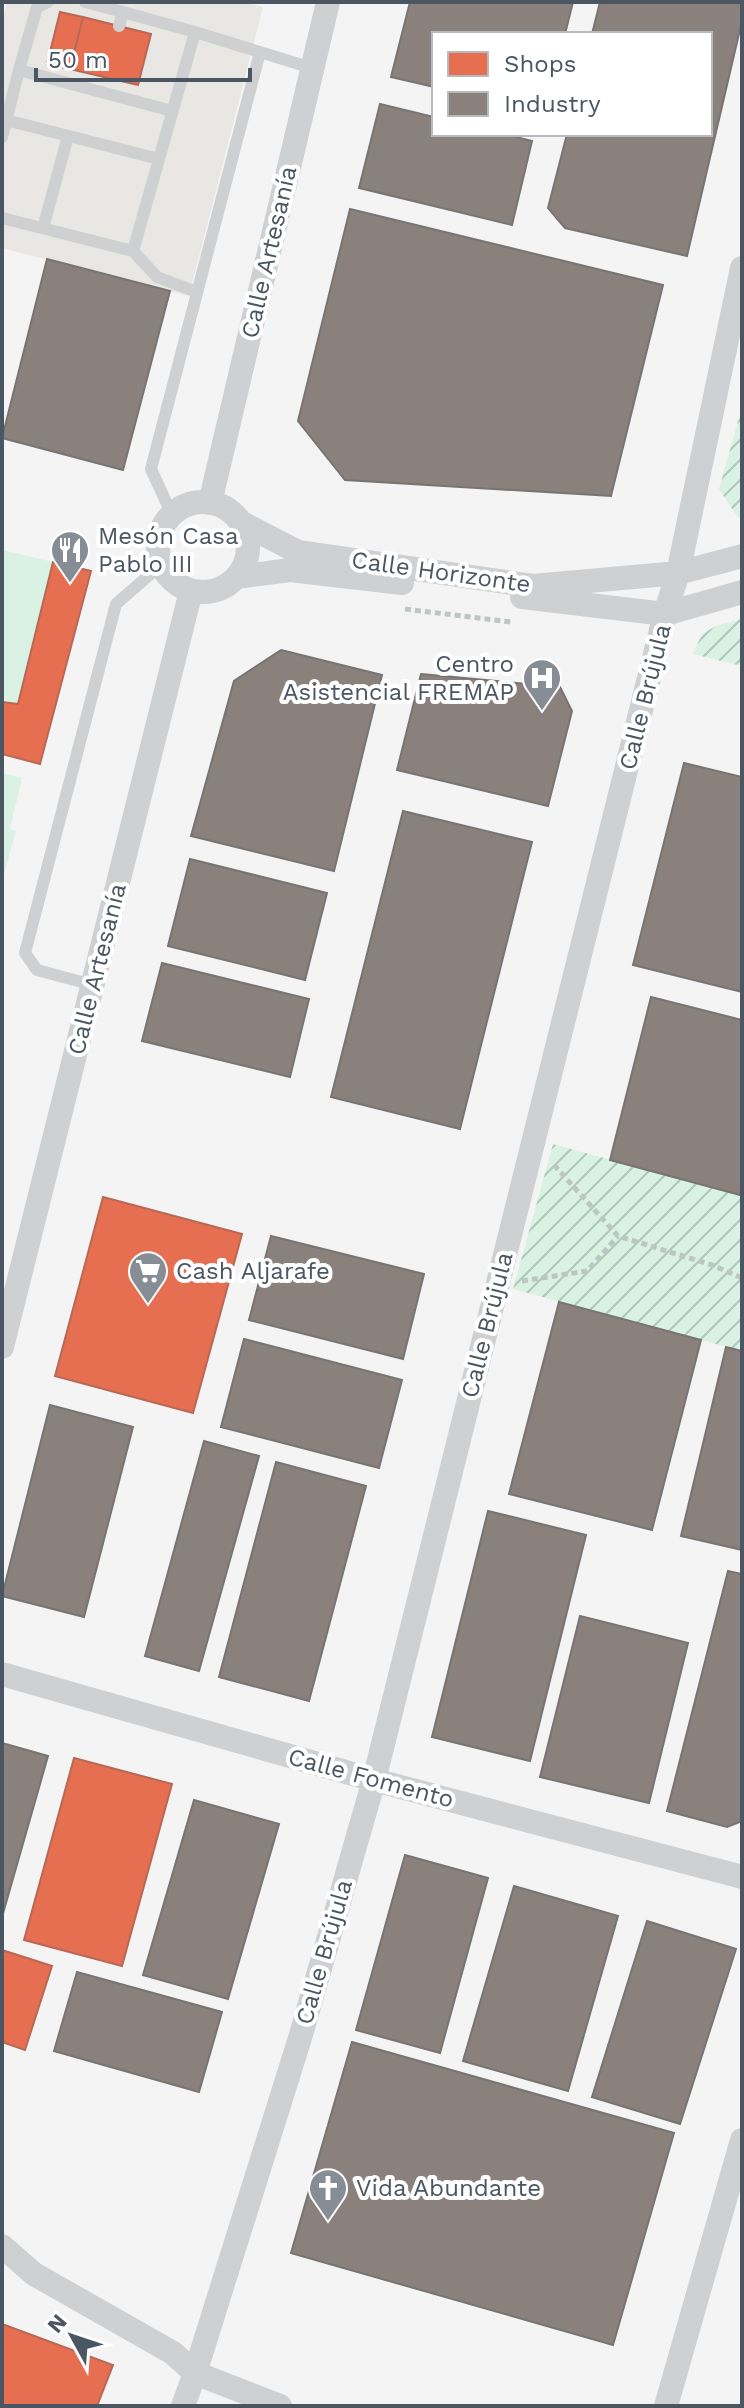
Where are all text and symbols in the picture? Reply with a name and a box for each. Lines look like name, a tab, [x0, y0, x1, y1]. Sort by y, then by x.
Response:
scale bar	[36, 32, 250, 82]
legend	[432, 32, 712, 136]
text: 50 m	[48, 46, 108, 74]
text: Shops	[504, 50, 576, 78]
text: Industry	[504, 90, 601, 118]
street label: Calle Artesanía	[236, 163, 302, 341]
place label: Mesón Casa Pablo III	[98, 522, 239, 578]
restaurant icon: Mesón Casa Pablo III	[49, 529, 91, 584]
street label: Calle Horizonte	[350, 546, 532, 598]
street label: Calle Brújula	[613, 621, 677, 773]
place label: Centro Asistencial FREMAP	[283, 650, 514, 706]
hospital icon: Centro Asistencial FREMAP	[521, 657, 563, 712]
street label: Calle Artesanía	[62, 880, 132, 1058]
street label: Calle Brújula	[455, 1249, 519, 1401]
supermarket icon: Cash Aljarafe	[127, 1250, 169, 1305]
place label: Cash Aljarafe	[176, 1257, 330, 1285]
street label: Calle Fomento	[285, 1742, 457, 1814]
street label: Calle Brújula	[290, 1876, 358, 2028]
church icon: Vida Abundante	[307, 2167, 349, 2222]
place label: Vida Abundante	[356, 2174, 541, 2202]
north arrow	[32, 2296, 112, 2376]
text: N	[42, 2309, 72, 2338]

